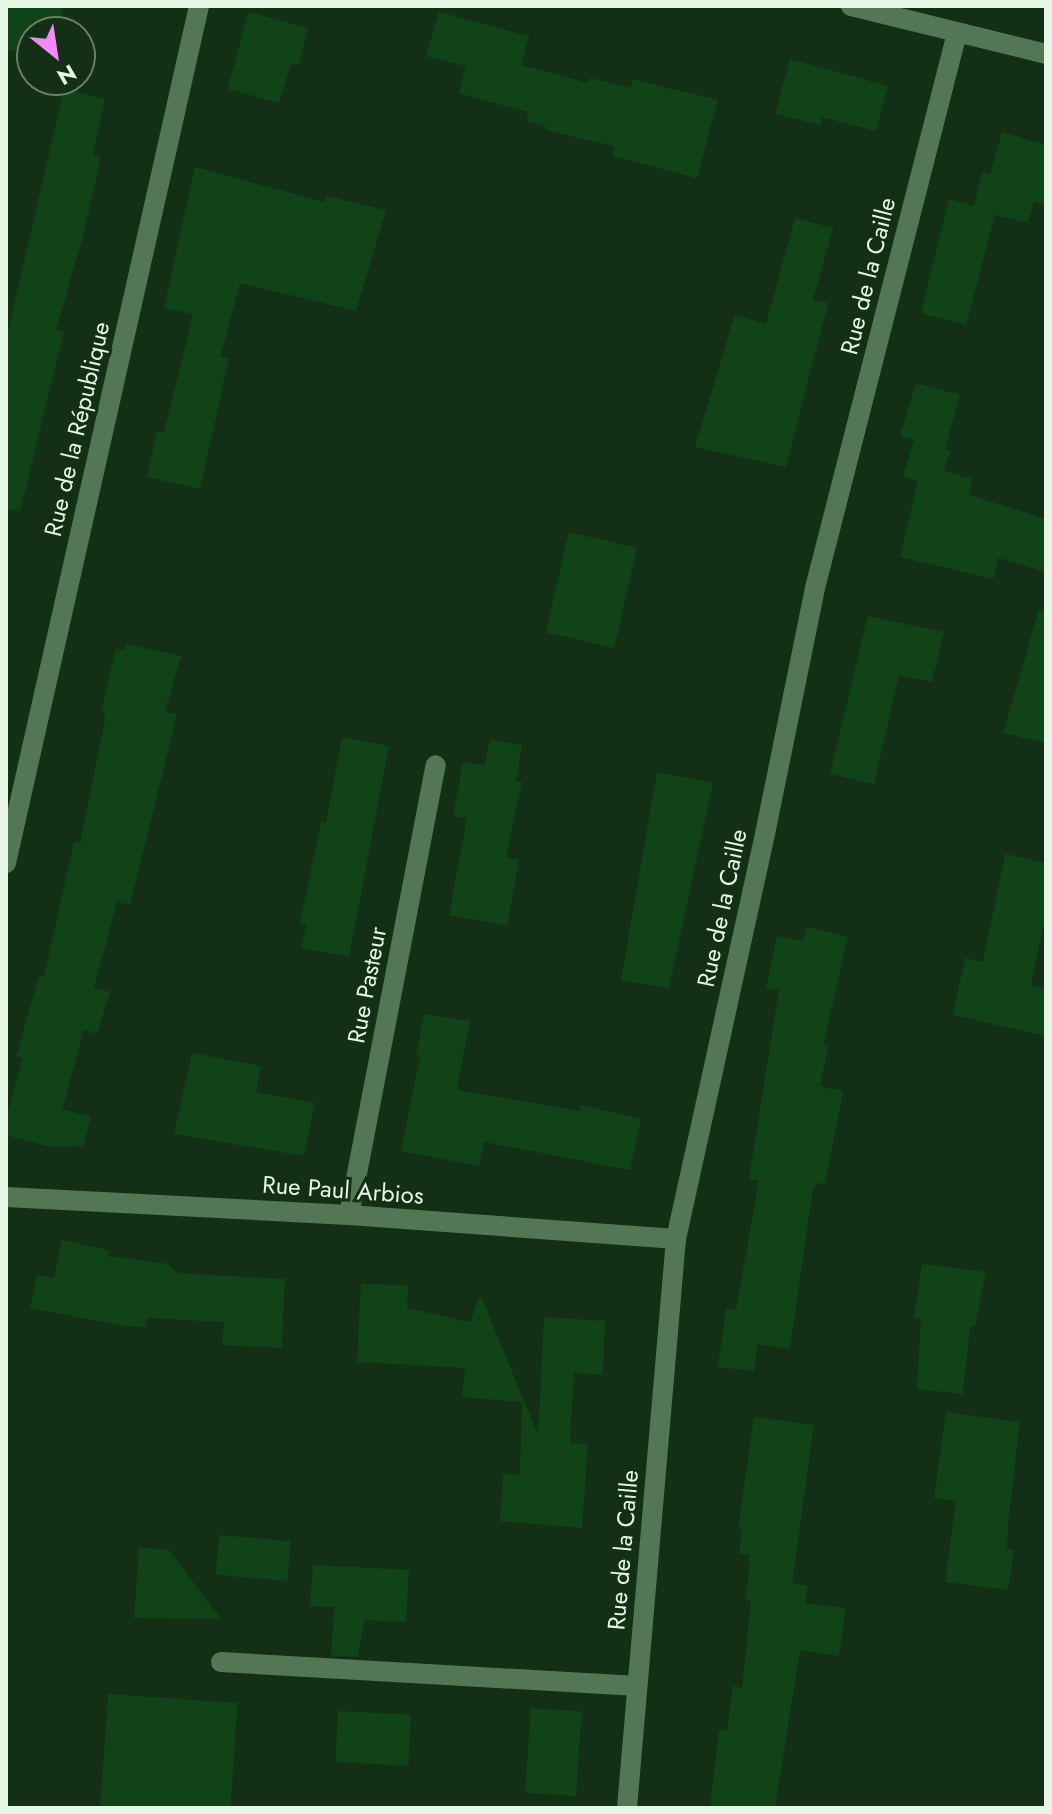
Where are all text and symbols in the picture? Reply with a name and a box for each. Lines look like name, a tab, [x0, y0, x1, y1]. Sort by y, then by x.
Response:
north arrow	[16, 16, 96, 96]
text: N	[51, 57, 83, 93]
street label: Rue de la Caille	[835, 195, 901, 357]
street label: Rue de la République	[38, 319, 116, 539]
street label: Rue de la Caille	[691, 826, 753, 990]
street label: Rue Pasteur	[342, 924, 392, 1046]
street label: Rue Paul Arbios	[261, 1170, 425, 1210]
street label: Rue de la Caille	[602, 1469, 644, 1631]

